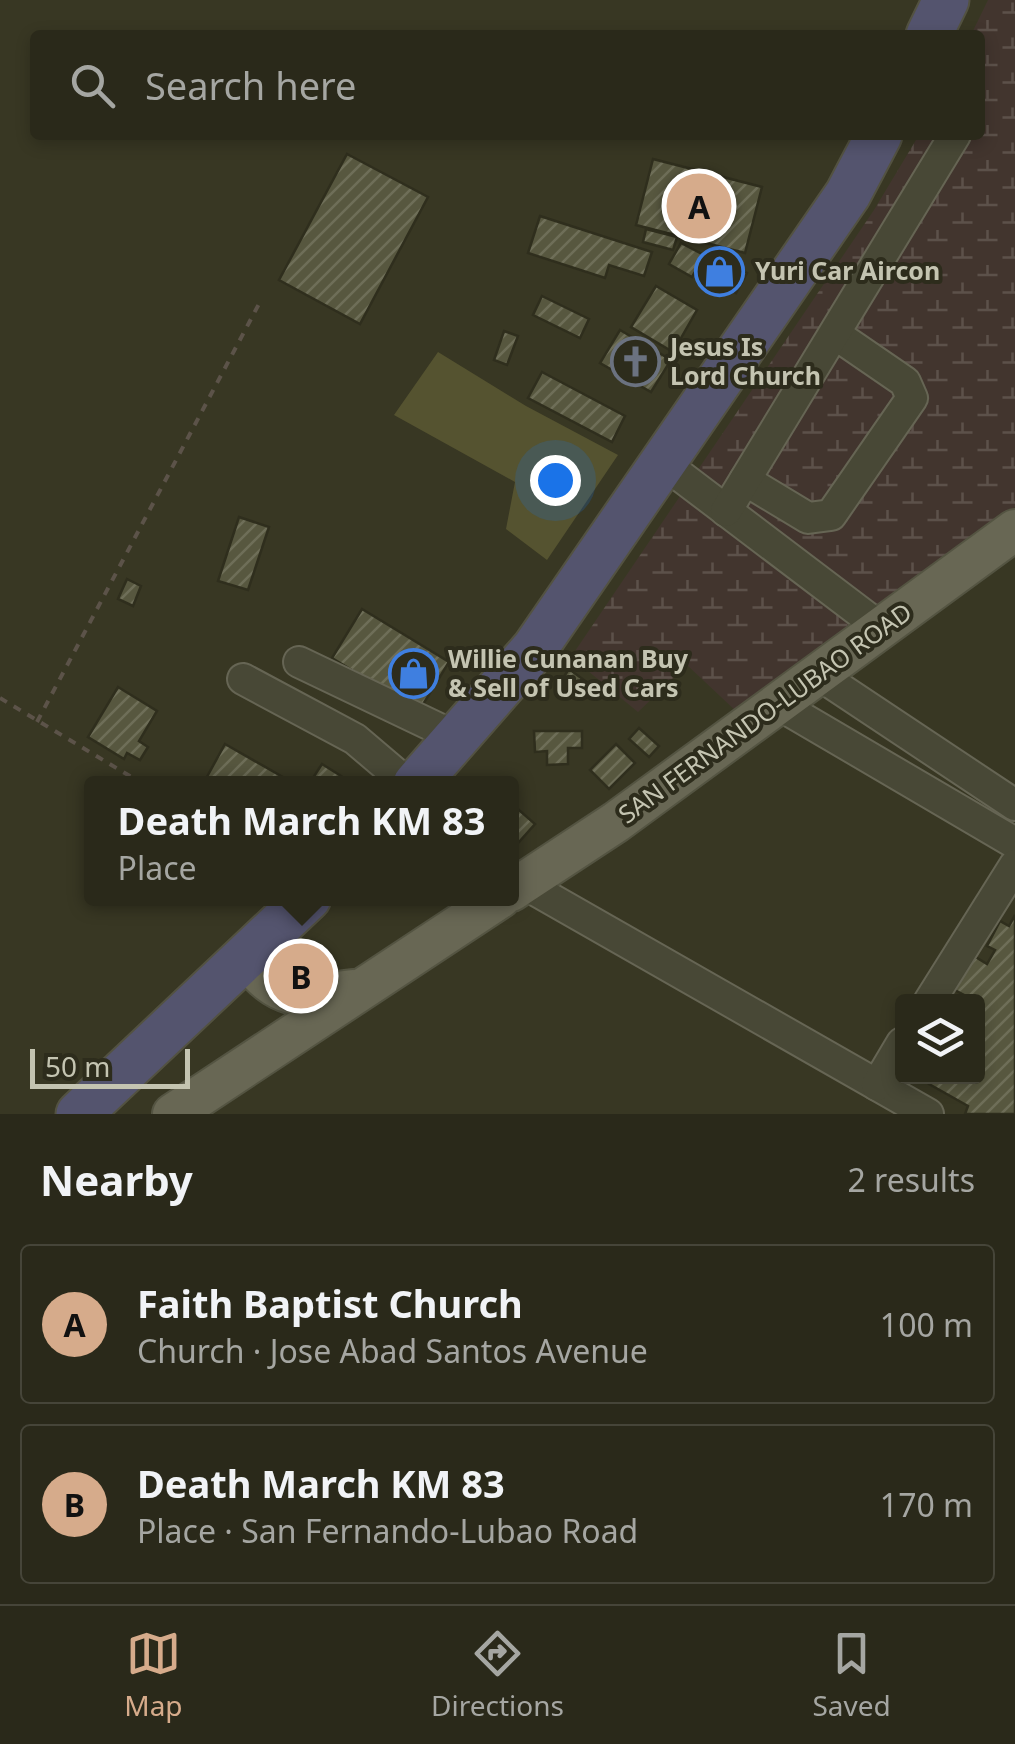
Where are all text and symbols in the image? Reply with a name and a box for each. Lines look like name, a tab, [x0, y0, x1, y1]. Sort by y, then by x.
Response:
search box	[30, 30, 985, 140]
icon: search	[65, 58, 120, 113]
text: Search here	[145, 59, 356, 111]
pin: A	[666, 168, 732, 244]
shop icon: Yuri Car Aircon	[694, 245, 746, 297]
place label: Yuri Car Aircon	[755, 253, 940, 287]
place label: Jesus Is Lord Church	[668, 329, 821, 392]
church icon: Jesus Is Lord Church	[609, 335, 661, 387]
your location	[530, 455, 581, 506]
street label: SAN FERNANDO-LUBAO ROAD	[611, 594, 918, 830]
place label: Willie Cunanan Buy & Sell of Used Cars	[448, 641, 689, 704]
shop icon: Willie Cunanan Buy & Sell of Used Cars	[387, 647, 439, 699]
popup	[84, 776, 519, 906]
text: Death March KM 83	[118, 794, 485, 846]
text: Place	[118, 846, 197, 889]
pin: B	[268, 938, 334, 1014]
map controls	[895, 994, 985, 1084]
button: layers	[895, 994, 985, 1084]
scale bar	[30, 1044, 190, 1088]
text: 50 m	[45, 1047, 111, 1085]
text: Nearby	[40, 1151, 193, 1208]
text: 2 results	[848, 1158, 975, 1201]
text: Faith Baptist Church	[137, 1277, 523, 1329]
text: A	[63, 1303, 86, 1346]
text: 100 m	[880, 1303, 973, 1346]
text: Church · Jose Abad Santos Avenue	[137, 1329, 648, 1372]
text: Death March KM 83	[137, 1457, 505, 1509]
text: B	[64, 1483, 85, 1526]
text: 170 m	[880, 1483, 973, 1526]
text: Place · San Fernando-Lubao Road	[137, 1509, 638, 1552]
tab: Map	[124, 1626, 183, 1724]
tab: Directions	[431, 1626, 564, 1724]
tab: Saved	[812, 1626, 891, 1724]

